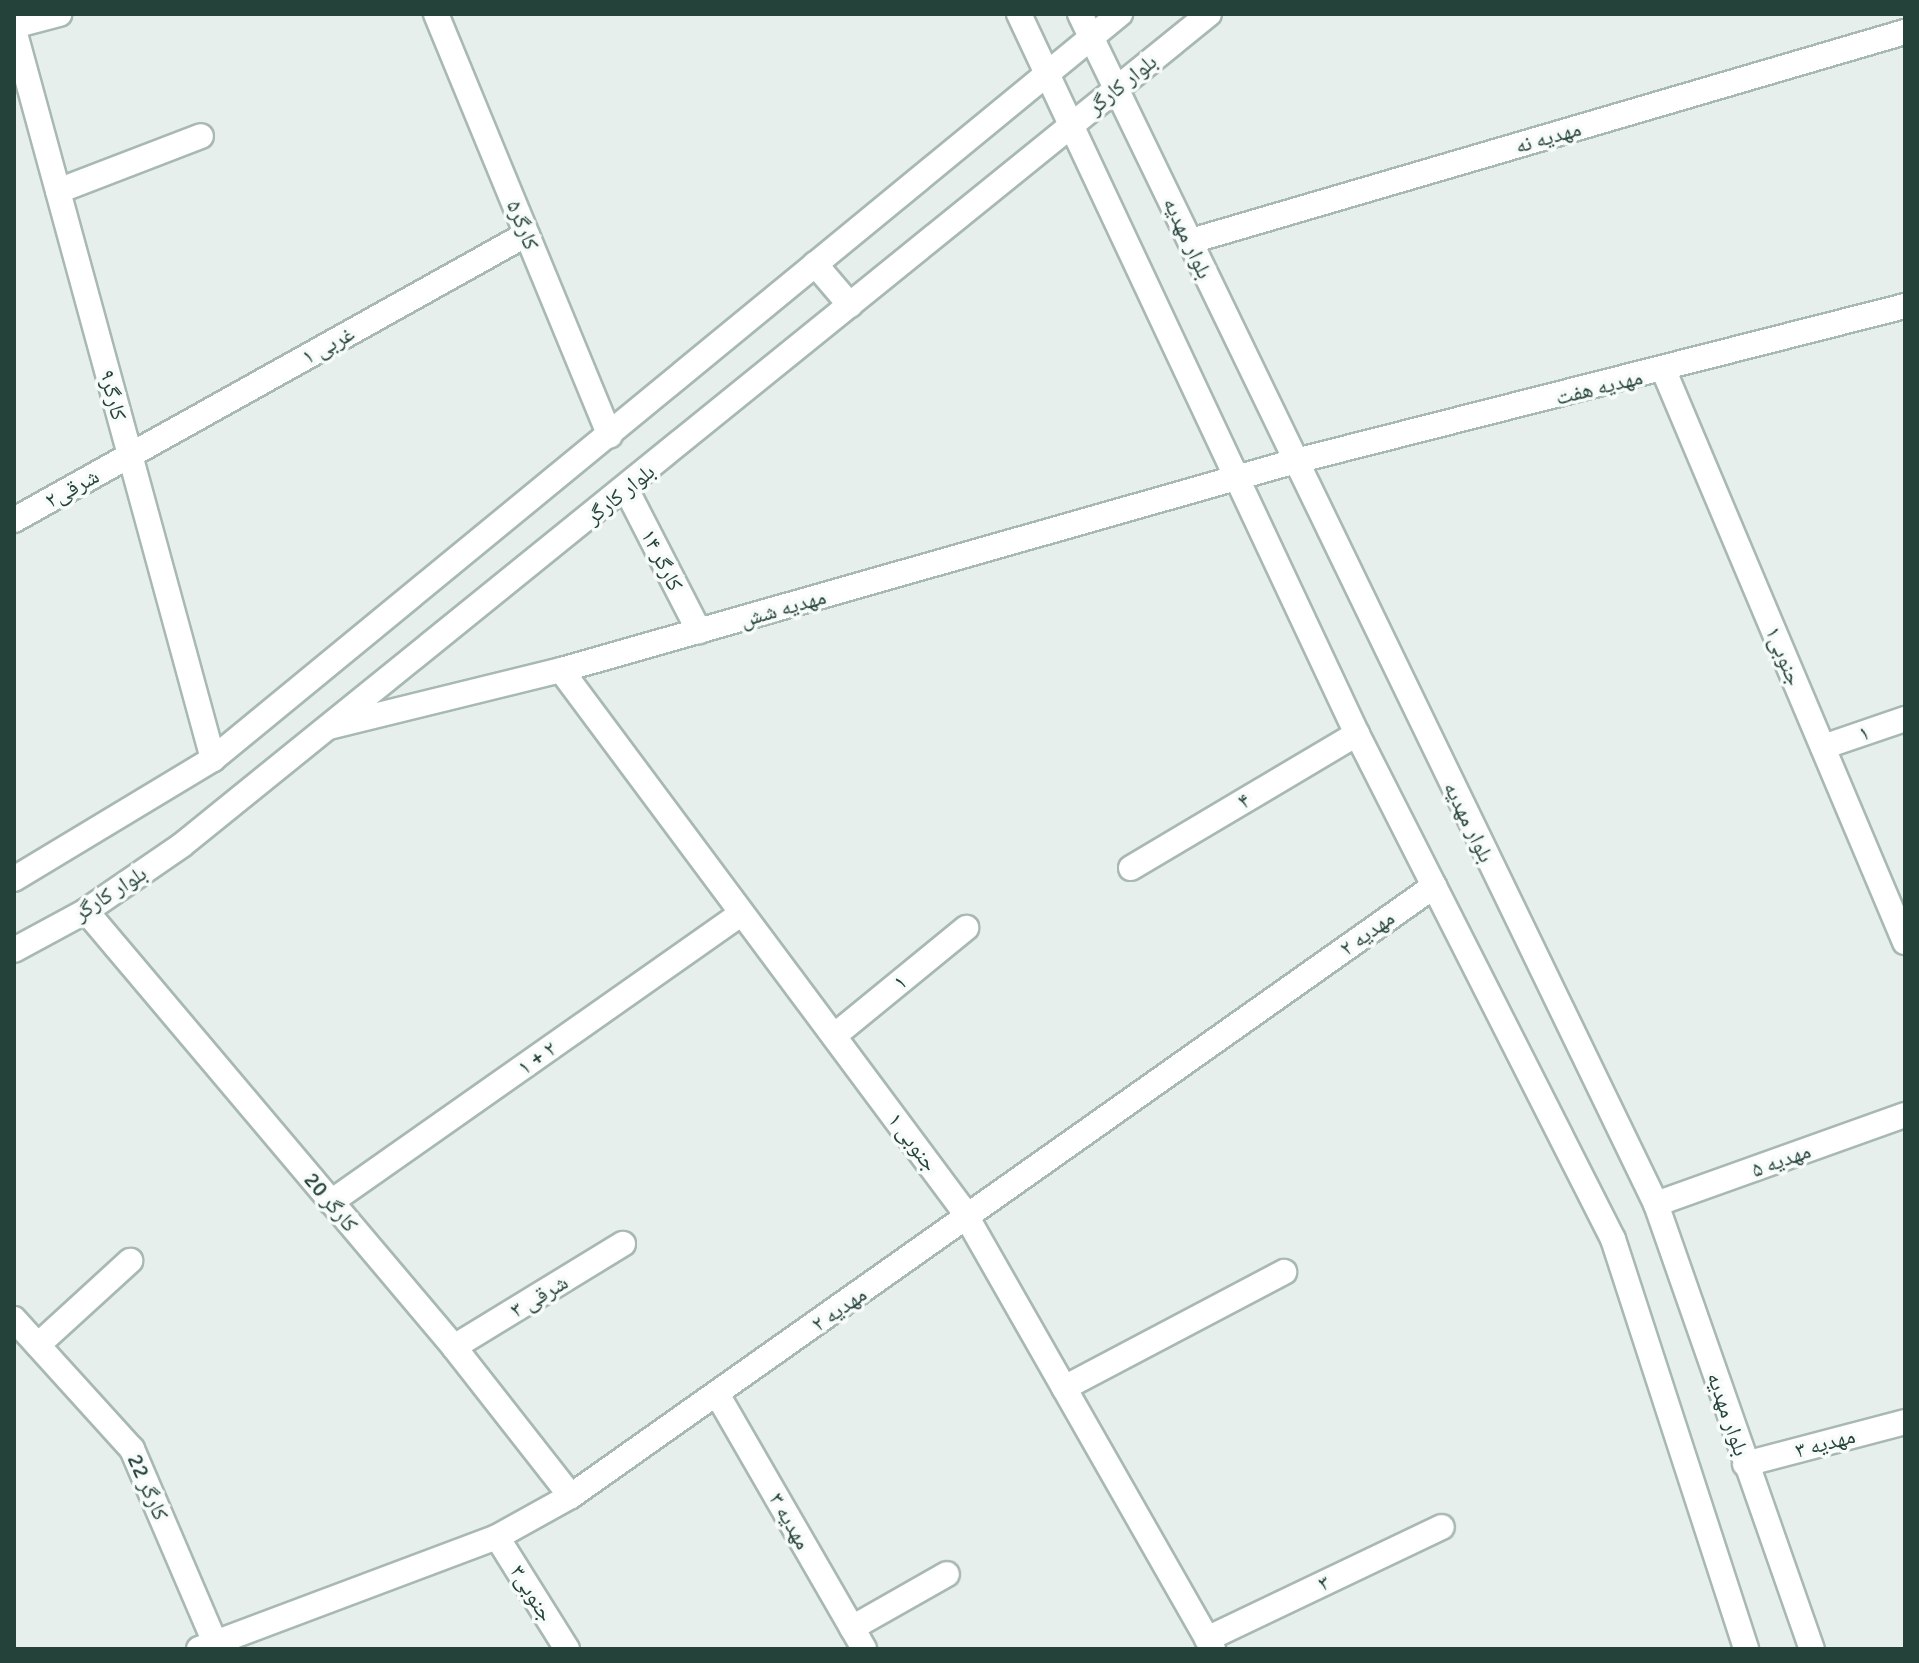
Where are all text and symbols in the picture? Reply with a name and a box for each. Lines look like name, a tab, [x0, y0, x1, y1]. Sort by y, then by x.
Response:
street label: بلوار کارگر	[1082, 48, 1162, 120]
street label: مهدیه نه	[1512, 115, 1584, 159]
street label: بلوار مهدیه	[1158, 193, 1218, 283]
street label: کارگر۵	[501, 196, 545, 254]
street label: ۱ غربی	[297, 320, 359, 370]
street label: مهدیه هفت	[1553, 363, 1645, 411]
street label: کارگر۹	[94, 367, 132, 423]
street label: بلوار کارگر	[580, 458, 660, 530]
street label: شرقی۲	[40, 462, 104, 514]
street label: کارگر ۱۴	[635, 525, 689, 595]
street label: مهدیه شش	[737, 583, 829, 633]
street label: جنوبی۱	[1760, 622, 1808, 690]
street label: ۱	[1855, 719, 1873, 747]
street label: بلوار مهدیه	[1438, 777, 1500, 867]
street label: ۴	[1233, 787, 1255, 815]
street label: بلوار کارگر	[69, 860, 151, 926]
street label: مهدیه ۲	[1335, 904, 1399, 962]
street label: ۱	[888, 969, 912, 995]
street label: ۱ + ۲	[513, 1035, 561, 1081]
street label: ۱ جنوبی	[882, 1107, 944, 1177]
street label: مهدیه ۵	[1748, 1137, 1814, 1183]
street label: کارگر 20	[298, 1167, 364, 1237]
street label: ۳ شرقی	[505, 1269, 573, 1323]
street label: مهدیه ۲	[806, 1281, 872, 1337]
street label: بلوار مهدیه	[1701, 1369, 1755, 1459]
street label: مهدیه ۳	[1792, 1422, 1858, 1464]
street label: کارگر 22	[122, 1450, 174, 1524]
street label: مهدیه ۳	[763, 1488, 817, 1554]
street label: جنوبی۳	[504, 1560, 560, 1626]
street label: ۳	[1314, 1569, 1334, 1597]

